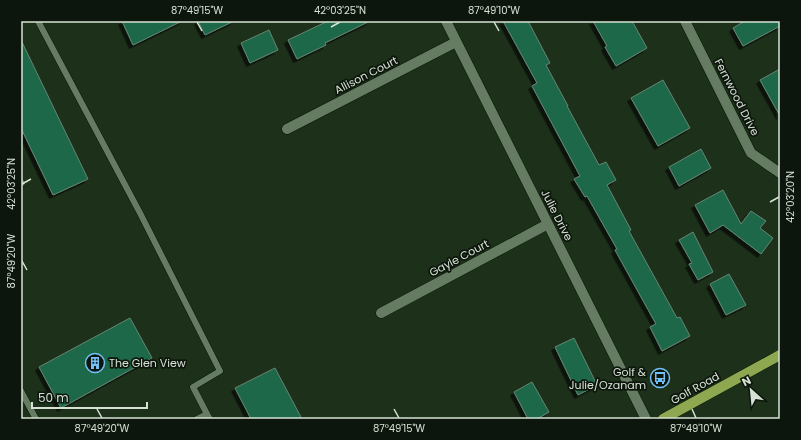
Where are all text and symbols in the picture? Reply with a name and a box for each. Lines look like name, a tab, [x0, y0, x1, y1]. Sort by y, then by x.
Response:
text: 87°49'15"W	[171, 3, 223, 18]
text: 42°03'25"N	[314, 3, 366, 18]
text: 87°49'10"W	[468, 3, 520, 18]
street label: Allison Court	[332, 52, 400, 98]
street label: Fernwood Drive	[711, 56, 763, 138]
text: 42°03'25"N	[4, 158, 19, 210]
text: 42°03'20"N	[783, 171, 798, 223]
street label: Julie Drive	[537, 187, 577, 244]
text: 87°49'20"W	[4, 233, 19, 288]
street label: Gayle Court	[426, 236, 492, 280]
building icon: The Glen View	[84, 352, 106, 374]
place label: The Glen View	[109, 355, 186, 371]
place label: Golf & Julie/Ozanam	[569, 364, 647, 393]
bus stop icon: Golf & Julie/Ozanam	[649, 367, 671, 389]
street label: Golf Road	[668, 368, 722, 408]
north arrow	[731, 370, 771, 410]
text: N	[739, 372, 754, 390]
scale bar	[32, 384, 147, 410]
text: 50 m	[38, 389, 69, 406]
text: 87°49'20"W	[75, 421, 130, 436]
text: 87°49'15"W	[373, 421, 425, 436]
text: 87°49'10"W	[670, 421, 722, 436]

